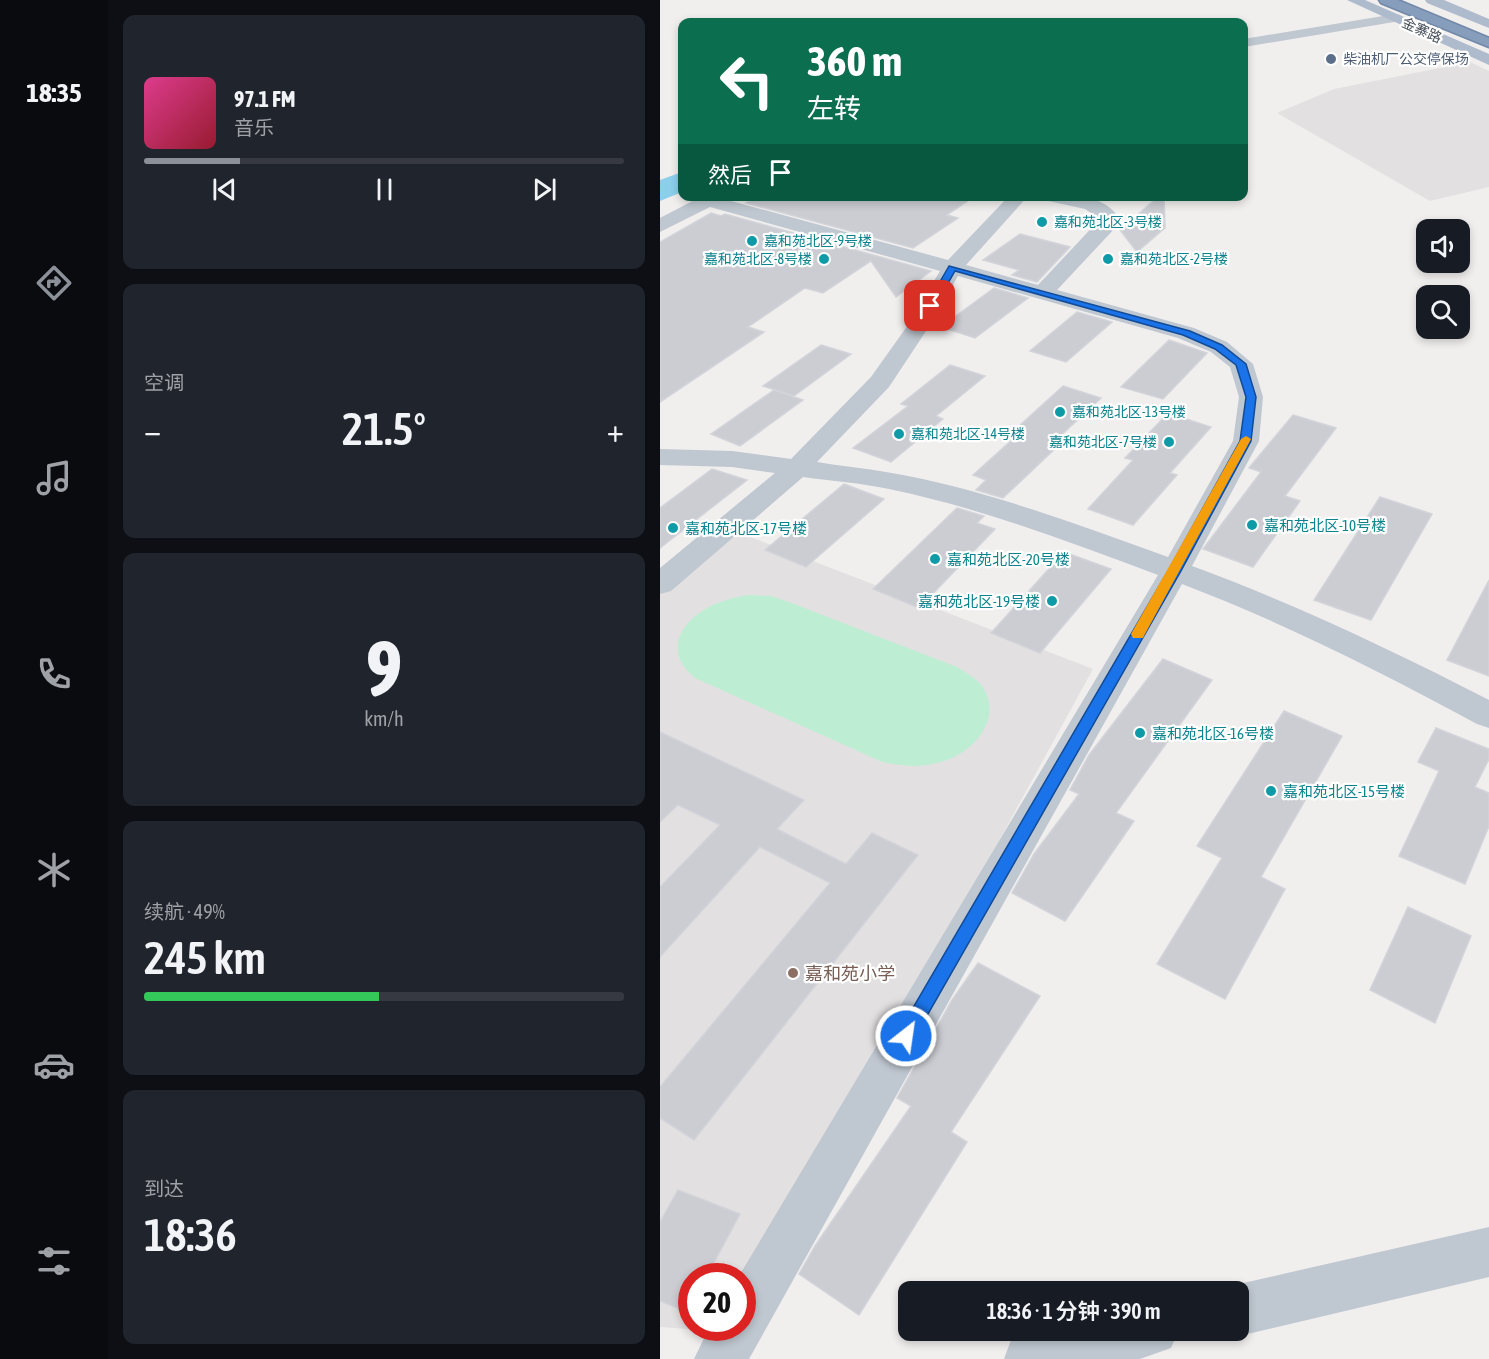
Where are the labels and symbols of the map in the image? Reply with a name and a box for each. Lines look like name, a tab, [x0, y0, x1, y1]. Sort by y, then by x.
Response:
street label: 金寨路	[1400, 14, 1444, 46]
place label: 柴油机厂公交停保场	[1343, 51, 1469, 67]
marker: 柴油机厂公交停保场	[1324, 52, 1338, 66]
place label: 嘉和苑北区-3号楼	[1054, 214, 1162, 230]
marker: 嘉和苑北区-3号楼	[1035, 215, 1049, 229]
place label: 嘉和苑北区-9号楼	[764, 233, 872, 249]
marker: 嘉和苑北区-9号楼	[745, 234, 759, 248]
place label: 嘉和苑北区-8号楼	[704, 251, 812, 267]
place label: 嘉和苑北区-2号楼	[1120, 251, 1228, 267]
marker: 嘉和苑北区-8号楼	[817, 252, 831, 266]
marker: 嘉和苑北区-2号楼	[1101, 252, 1115, 266]
pin	[904, 280, 955, 331]
place label: 嘉和苑北区-13号楼	[1072, 404, 1186, 420]
marker: 嘉和苑北区-13号楼	[1053, 405, 1067, 419]
place label: 嘉和苑北区-14号楼	[911, 426, 1025, 442]
marker: 嘉和苑北区-14号楼	[892, 427, 906, 441]
place label: 嘉和苑北区-7号楼	[1049, 434, 1157, 450]
marker: 嘉和苑北区-7号楼	[1162, 435, 1176, 449]
place label: 嘉和苑北区-10号楼	[1264, 517, 1386, 534]
marker: 嘉和苑北区-10号楼	[1245, 518, 1259, 532]
place label: 嘉和苑北区-17号楼	[685, 520, 807, 537]
marker: 嘉和苑北区-17号楼	[666, 521, 680, 535]
place label: 嘉和苑北区-20号楼	[947, 551, 1070, 568]
marker: 嘉和苑北区-20号楼	[928, 552, 942, 566]
place label: 嘉和苑北区-19号楼	[918, 593, 1040, 610]
marker: 嘉和苑北区-19号楼	[1045, 594, 1059, 608]
place label: 嘉和苑北区-16号楼	[1152, 725, 1274, 742]
marker: 嘉和苑北区-16号楼	[1133, 726, 1147, 740]
place label: 嘉和苑北区-15号楼	[1283, 783, 1405, 800]
marker: 嘉和苑北区-15号楼	[1264, 784, 1278, 798]
place label: 嘉和苑小学	[805, 963, 895, 984]
marker: 嘉和苑小学	[786, 966, 800, 980]
position arrow	[874, 1004, 938, 1068]
speed limit sign: 20	[678, 1263, 756, 1341]

